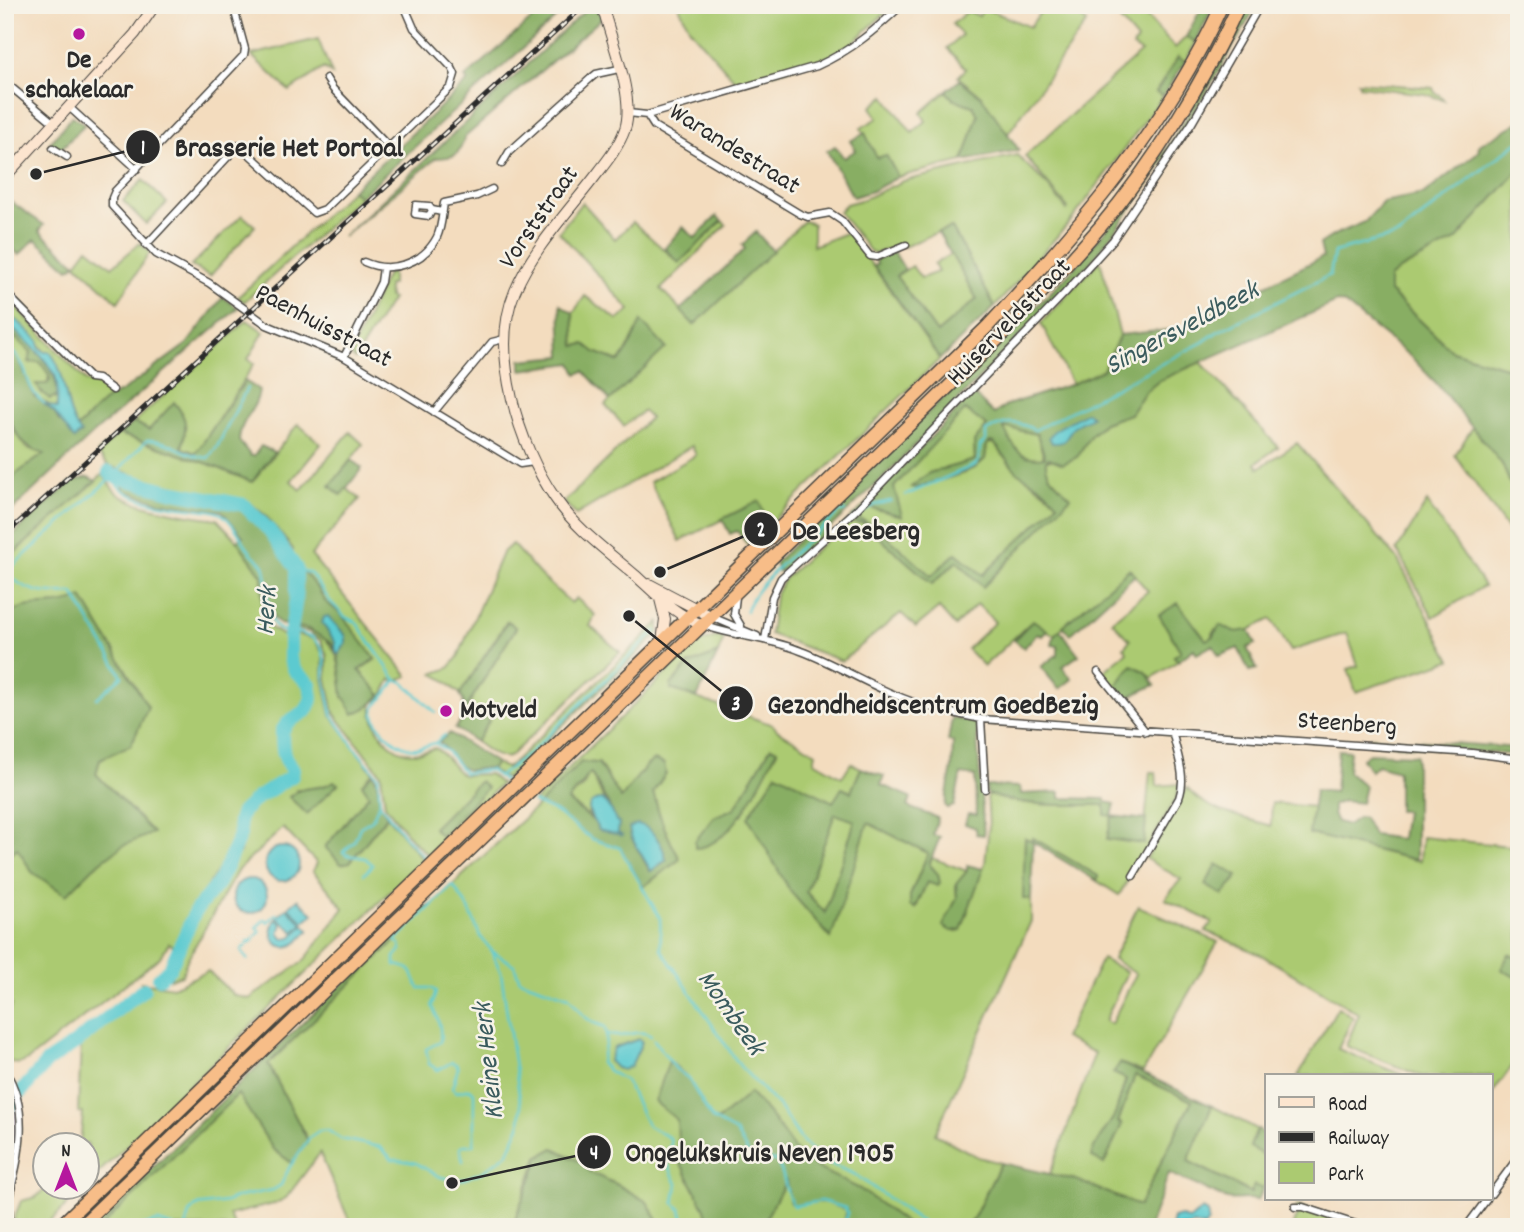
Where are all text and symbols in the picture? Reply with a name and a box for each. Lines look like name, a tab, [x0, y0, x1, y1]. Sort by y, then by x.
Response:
marker: De schakelaar	[71, 26, 87, 42]
place label: De schakelaar	[25, 43, 133, 110]
street label: Warandestraat	[661, 95, 807, 205]
callout: Brasserie Het Portoal	[125, 122, 417, 171]
text: Brasserie Het Portoal	[175, 131, 404, 171]
text: 1	[141, 135, 145, 165]
street label: Vorststraat	[491, 159, 589, 277]
street label: Huiserveldstraat	[939, 250, 1081, 396]
water label: Singersveldbeek	[1099, 271, 1269, 387]
street label: Paenhuisstraat	[248, 275, 398, 379]
callout: De Leesberg	[743, 505, 934, 554]
text: De Leesberg	[792, 514, 920, 554]
text: 2	[756, 517, 766, 547]
water label: Herk	[247, 583, 291, 637]
callout: Gezondheidscentrum GoedBezig	[718, 679, 1113, 728]
text: Gezondheidscentrum GoedBezig	[767, 688, 1099, 728]
text: 3	[731, 691, 741, 721]
place label: Motveld	[460, 693, 537, 730]
marker: Motveld	[438, 703, 454, 719]
street label: Steenberg	[1296, 703, 1398, 747]
water label: Mombeek	[685, 963, 774, 1067]
water label: Kleine Herk	[465, 998, 517, 1121]
legend	[1265, 1074, 1492, 1200]
text: Road	[1328, 1091, 1367, 1121]
text: Railway	[1328, 1125, 1389, 1155]
callout: Ongelukskruis Neven 1905	[577, 1127, 909, 1176]
north arrow	[32, 1130, 102, 1200]
text: Ongelukskruis Neven 1905	[625, 1136, 895, 1176]
text: N	[61, 1139, 71, 1166]
text: 4	[590, 1140, 598, 1170]
text: Park	[1328, 1161, 1364, 1191]

